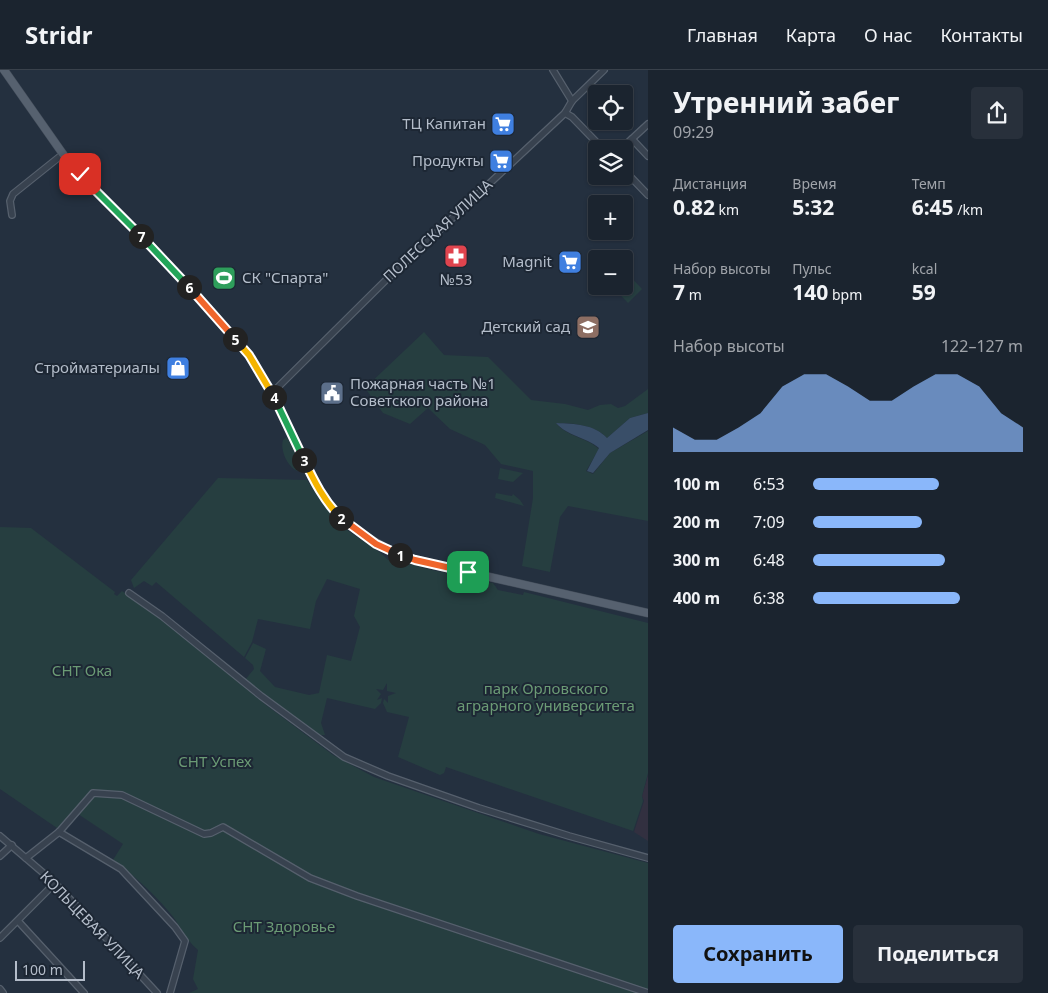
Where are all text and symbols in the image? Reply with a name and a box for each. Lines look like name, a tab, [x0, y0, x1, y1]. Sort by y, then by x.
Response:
text: Stridr	[25, 18, 92, 51]
text: Главная	[687, 23, 758, 47]
text: Карта	[786, 23, 836, 47]
text: О нас	[864, 23, 912, 47]
text: Контакты	[940, 23, 1023, 47]
text: Утренний забег	[673, 83, 899, 121]
map controls	[588, 85, 633, 295]
button: locate	[588, 85, 633, 130]
button: share	[971, 87, 1023, 139]
supermarket icon: ТЦ Капитан	[490, 111, 516, 137]
place label: ТЦ Капитан	[402, 113, 486, 133]
text: 09:29	[673, 121, 714, 143]
button: layers	[588, 140, 633, 185]
supermarket icon: Продукты	[488, 148, 514, 174]
place label: Продукты	[412, 150, 484, 170]
pin	[59, 153, 101, 195]
icon: check	[66, 160, 94, 188]
street label: ПОЛЕССКАЯ УЛИЦА	[378, 174, 497, 286]
text: Дистанция	[673, 174, 747, 193]
text: Время	[792, 174, 836, 193]
text: Темп	[912, 174, 946, 193]
text: 0.82	[673, 193, 715, 221]
text: 5:32	[792, 193, 834, 221]
text: 6:45	[912, 193, 954, 221]
button: +	[588, 195, 633, 240]
text: km	[715, 200, 739, 219]
text: /km	[954, 200, 983, 219]
pin: 7	[128, 224, 154, 248]
text: 7	[137, 227, 146, 246]
pharmacy icon: №53	[443, 243, 469, 269]
supermarket icon: Magnit	[557, 249, 583, 275]
button: −	[588, 250, 633, 295]
place label: Magnit	[502, 251, 553, 271]
text: Набор высоты	[673, 259, 771, 278]
text: Пульс	[792, 259, 832, 278]
text: kcal	[912, 259, 937, 278]
sports icon: СК "Спарта"	[211, 265, 237, 291]
place label: СК "Спарта"	[242, 267, 328, 287]
place label: №53	[440, 269, 472, 289]
pin: 6	[176, 274, 202, 300]
text: 6	[185, 278, 194, 297]
text: 7	[673, 278, 685, 306]
text: 140	[792, 278, 828, 306]
text: 59	[912, 278, 936, 306]
text: m	[685, 285, 702, 304]
text: bpm	[828, 285, 862, 304]
school or university icon: Детский сад	[575, 314, 601, 340]
place label: Детский сад	[481, 316, 570, 336]
pin: 5	[222, 326, 248, 352]
text: 5	[231, 330, 240, 349]
text: Набор высоты	[673, 335, 785, 357]
text: 122–127 m	[941, 335, 1023, 357]
shop icon: Стройматериалы	[165, 355, 191, 381]
place label: Стройматериалы	[34, 357, 160, 377]
place label: Пожарная часть №1 Советского района	[350, 373, 496, 410]
public building icon: Пожарная часть №1 Советского района	[319, 380, 345, 406]
pin: 4	[262, 384, 286, 410]
text: 4	[270, 388, 279, 407]
pin: 3	[292, 448, 316, 472]
text: 3	[300, 451, 309, 470]
text: 100 m	[673, 473, 720, 495]
text: 6:53	[753, 473, 785, 495]
pin: 2	[328, 506, 354, 530]
text: 2	[337, 509, 346, 528]
text: 200 m	[673, 511, 720, 533]
text: 7:09	[753, 511, 785, 533]
pin: 1	[388, 542, 412, 568]
text: 1	[396, 546, 405, 565]
text: 300 m	[673, 549, 720, 571]
text: 6:48	[753, 549, 785, 571]
pin	[447, 551, 489, 593]
icon: arrive	[454, 558, 482, 586]
text: 400 m	[673, 587, 720, 609]
text: 6:38	[753, 587, 785, 609]
park label: СНТ Ока	[52, 660, 112, 680]
park label: парк Орловского аграрного университета	[457, 678, 635, 715]
park label: СНТ Успех	[178, 751, 252, 771]
street label: КОЛЬЦЕВАЯ УЛИЦА	[36, 866, 150, 983]
park label: СНТ Здоровье	[233, 916, 335, 936]
button: Сохранить	[673, 925, 843, 983]
button: Поделиться	[853, 925, 1023, 983]
scale bar	[15, 958, 85, 981]
text: 100 m	[22, 960, 63, 979]

